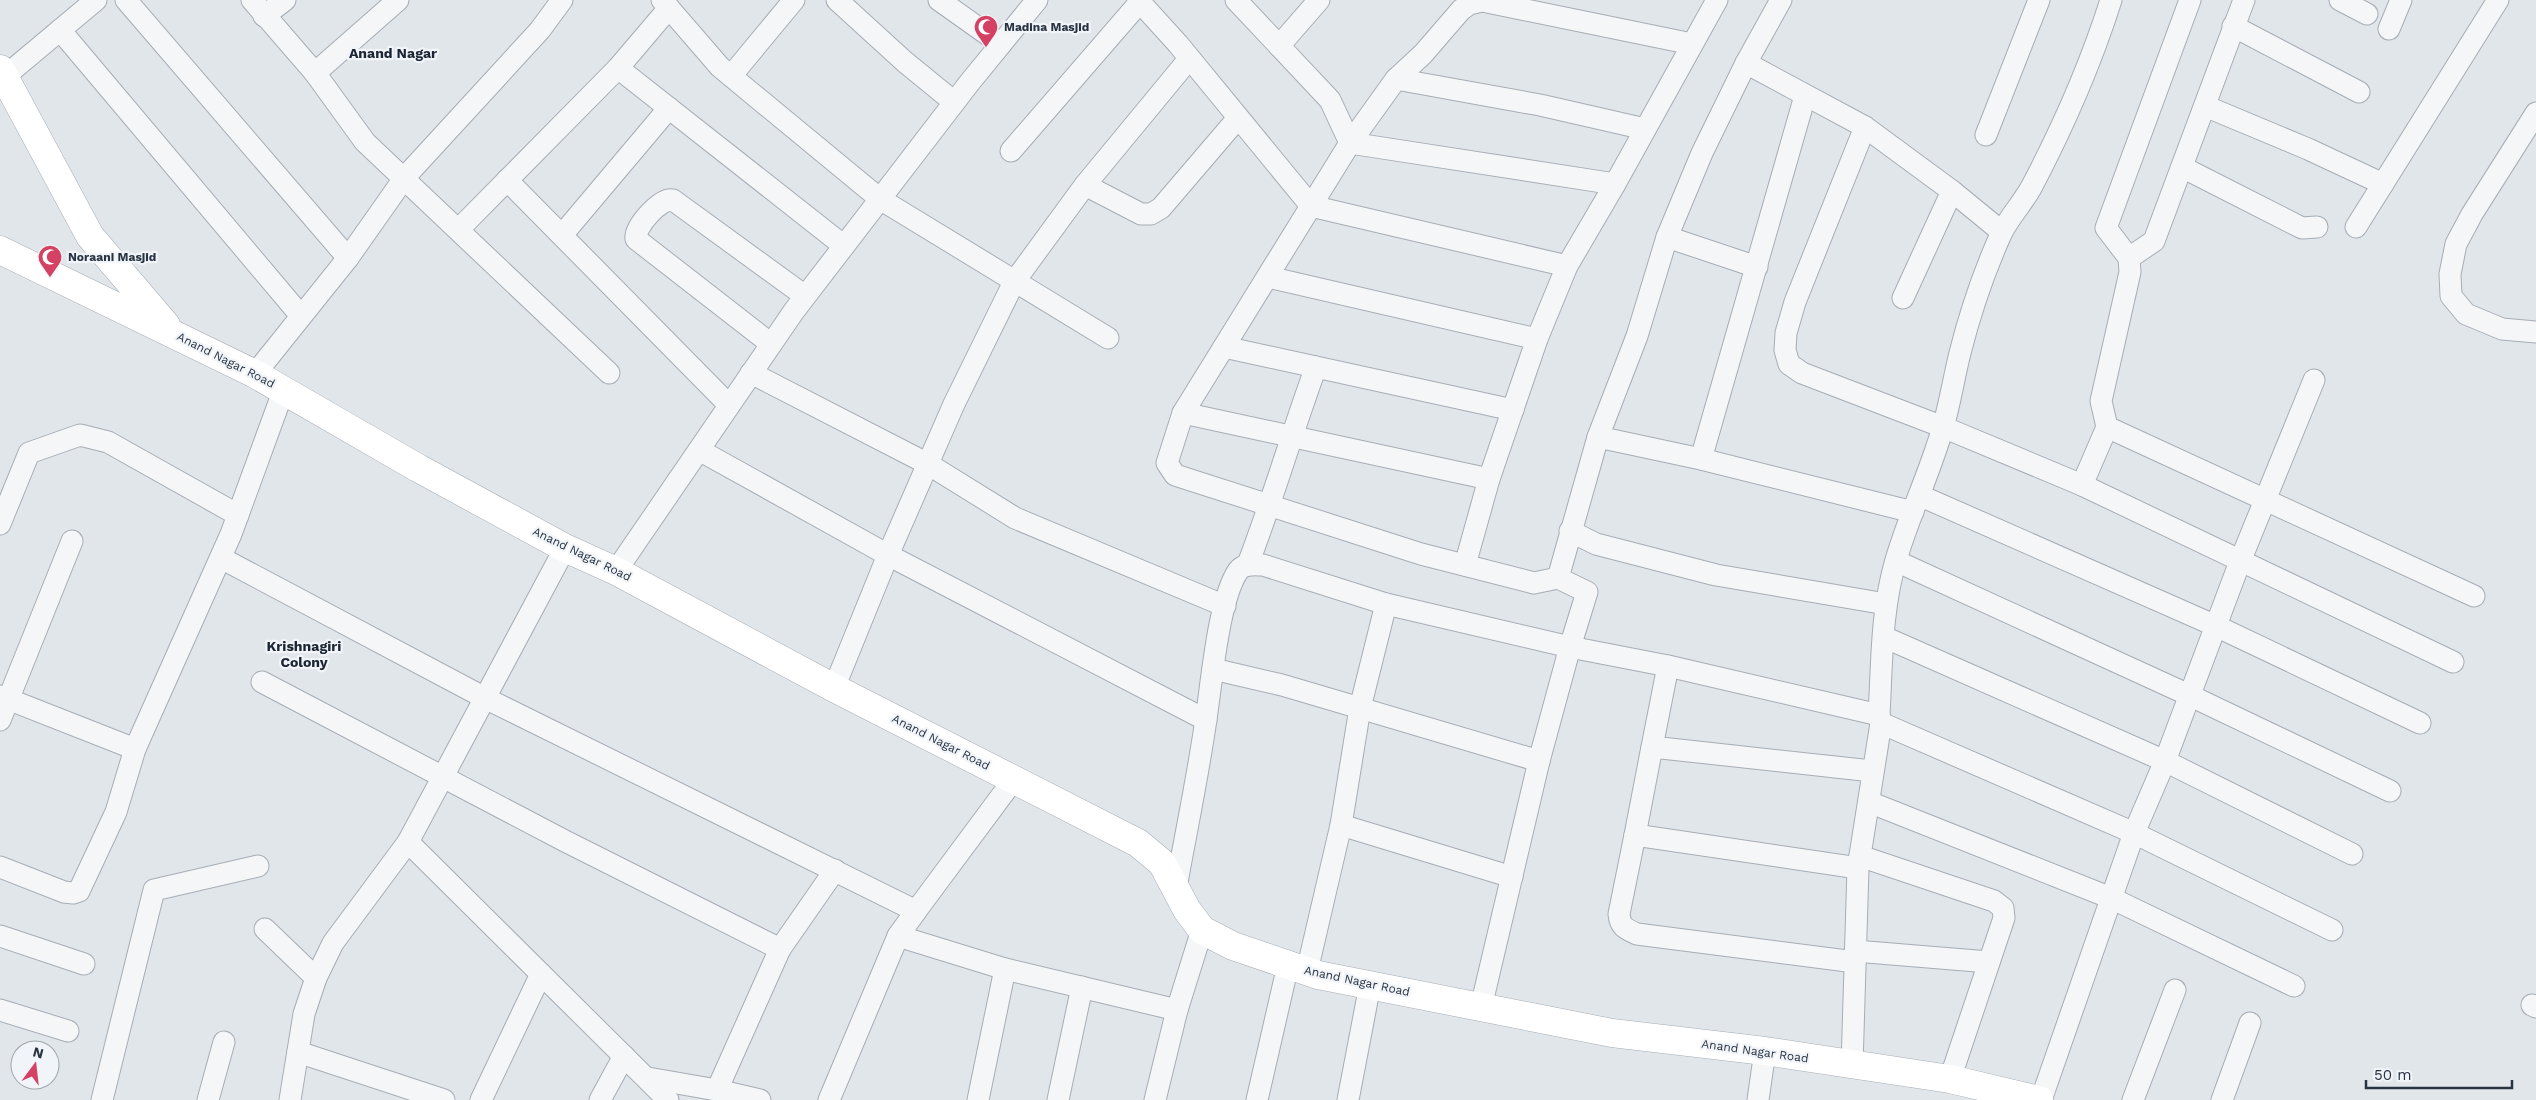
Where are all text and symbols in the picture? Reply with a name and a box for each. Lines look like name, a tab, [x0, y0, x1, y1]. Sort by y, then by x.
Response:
mosque icon: Madina Masjid	[973, 14, 999, 48]
place label: Madina Masjid	[1004, 20, 1089, 34]
district label: Anand Nagar	[349, 45, 437, 61]
mosque icon: Noraani Masjid	[37, 244, 63, 278]
place label: Noraani Masjid	[68, 250, 156, 264]
street label: Anand Nagar Road	[175, 329, 277, 391]
street label: Anand Nagar Road	[530, 524, 634, 584]
district label: Krishnagiri Colony	[267, 638, 341, 670]
street label: Anand Nagar Road	[890, 711, 992, 773]
street label: Anand Nagar Road	[1303, 963, 1411, 999]
street label: Anand Nagar Road	[1701, 1037, 1809, 1065]
north arrow	[10, 1040, 60, 1090]
text: N	[31, 1043, 45, 1062]
scale bar	[2366, 1058, 2512, 1090]
text: 50 m	[2374, 1066, 2411, 1084]

